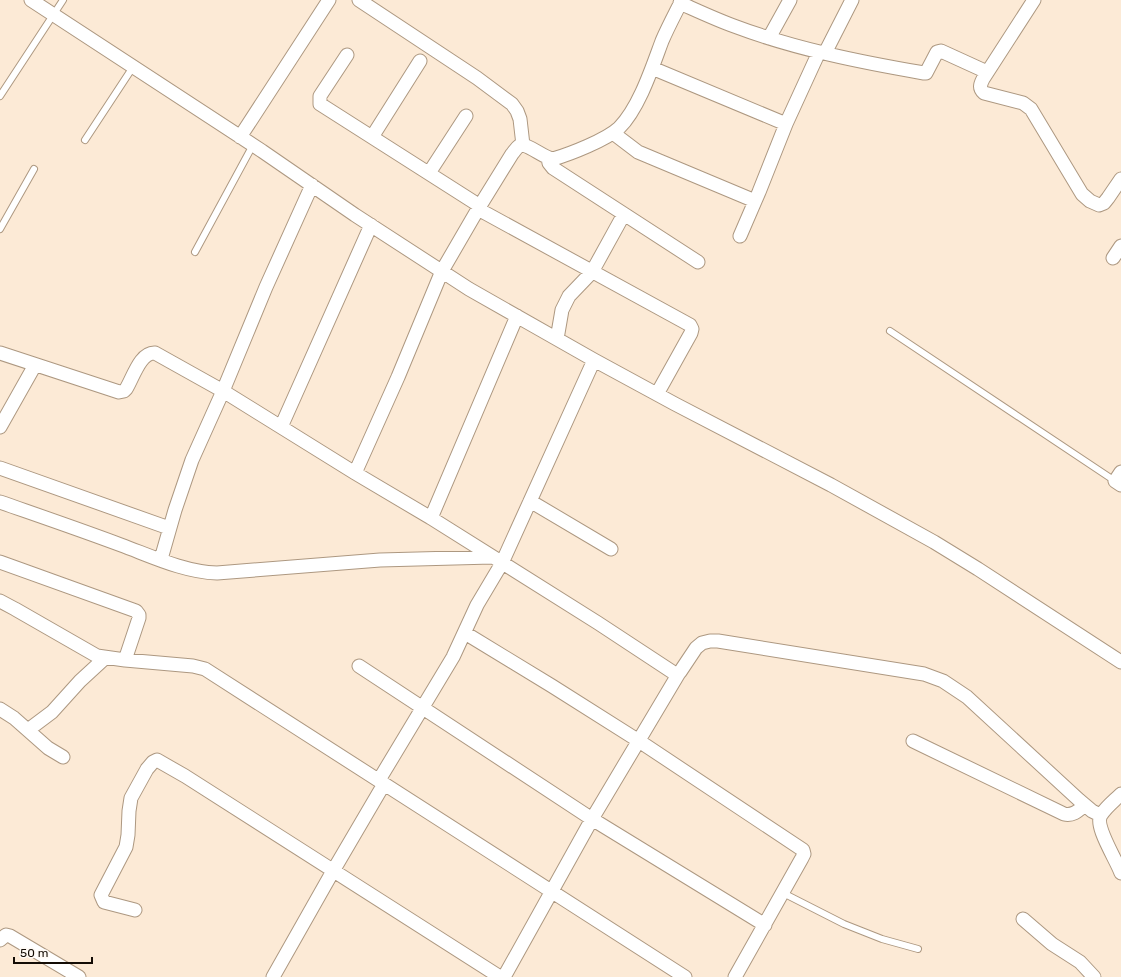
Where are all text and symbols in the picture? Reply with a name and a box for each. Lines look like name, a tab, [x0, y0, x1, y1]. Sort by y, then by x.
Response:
scale bar	[14, 939, 92, 965]
text: 50 m	[20, 946, 48, 960]

